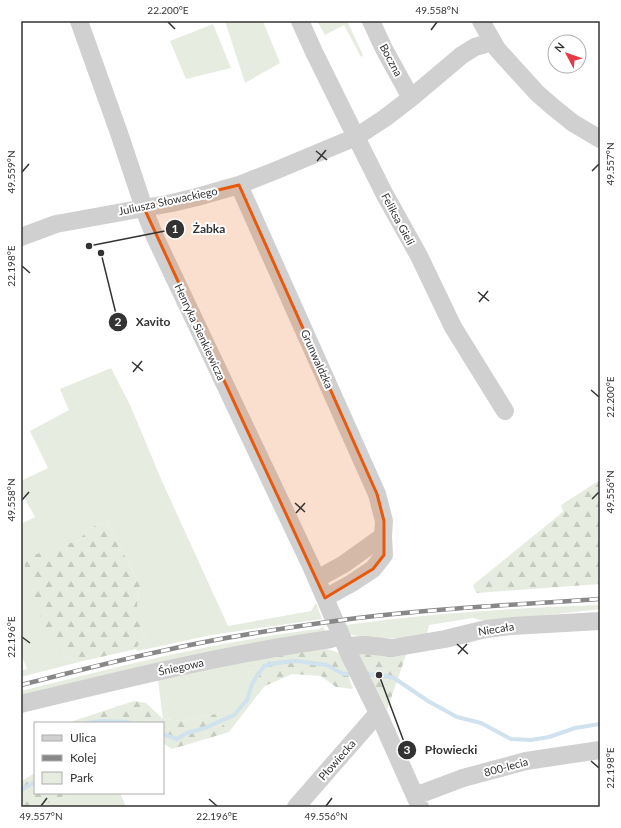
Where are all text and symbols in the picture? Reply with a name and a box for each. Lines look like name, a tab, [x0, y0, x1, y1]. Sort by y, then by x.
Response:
text: 22.200°E	[147, 4, 189, 16]
text: 49.558°N	[415, 4, 459, 16]
north arrow	[547, 34, 587, 74]
text: N	[551, 40, 567, 55]
street label: Boczna	[377, 41, 405, 78]
text: 49.557°N	[604, 142, 616, 186]
text: 49.559°N	[5, 150, 17, 194]
street label: Juliusza Słowackiego	[117, 184, 218, 217]
street label: Feliksa Gieli	[379, 191, 418, 247]
callout: Żabka	[165, 217, 233, 241]
text: 1	[172, 221, 179, 236]
text: Żabka	[193, 221, 225, 236]
text: 22.198°E	[5, 245, 17, 287]
street label: Henryka Sienkiewicza	[172, 281, 229, 382]
callout: Xavito	[108, 310, 179, 334]
text: 2	[115, 314, 122, 329]
text: Xavito	[136, 314, 170, 329]
street label: Grunwaldzka	[299, 327, 336, 390]
text: 22.200°E	[604, 376, 616, 418]
text: 49.556°N	[604, 470, 616, 514]
text: 49.558°N	[5, 478, 17, 522]
text: 22.196°E	[5, 616, 17, 658]
street label: Niecała	[477, 619, 515, 638]
street label: Śniegowa	[157, 655, 205, 678]
legend	[34, 722, 164, 794]
text: Ulica	[70, 730, 96, 745]
street label: Płowiecka	[315, 737, 358, 783]
callout: Płowiecki	[397, 738, 486, 762]
text: 3	[404, 742, 411, 757]
text: Płowiecki	[425, 742, 477, 757]
text: 22.198°E	[604, 747, 616, 789]
text: Kolej	[70, 750, 96, 765]
street label: 800-lecia	[482, 754, 529, 779]
text: Park	[70, 770, 94, 785]
text: 49.557°N	[19, 810, 63, 822]
text: 22.196°E	[196, 810, 238, 822]
text: 49.556°N	[304, 810, 348, 822]

